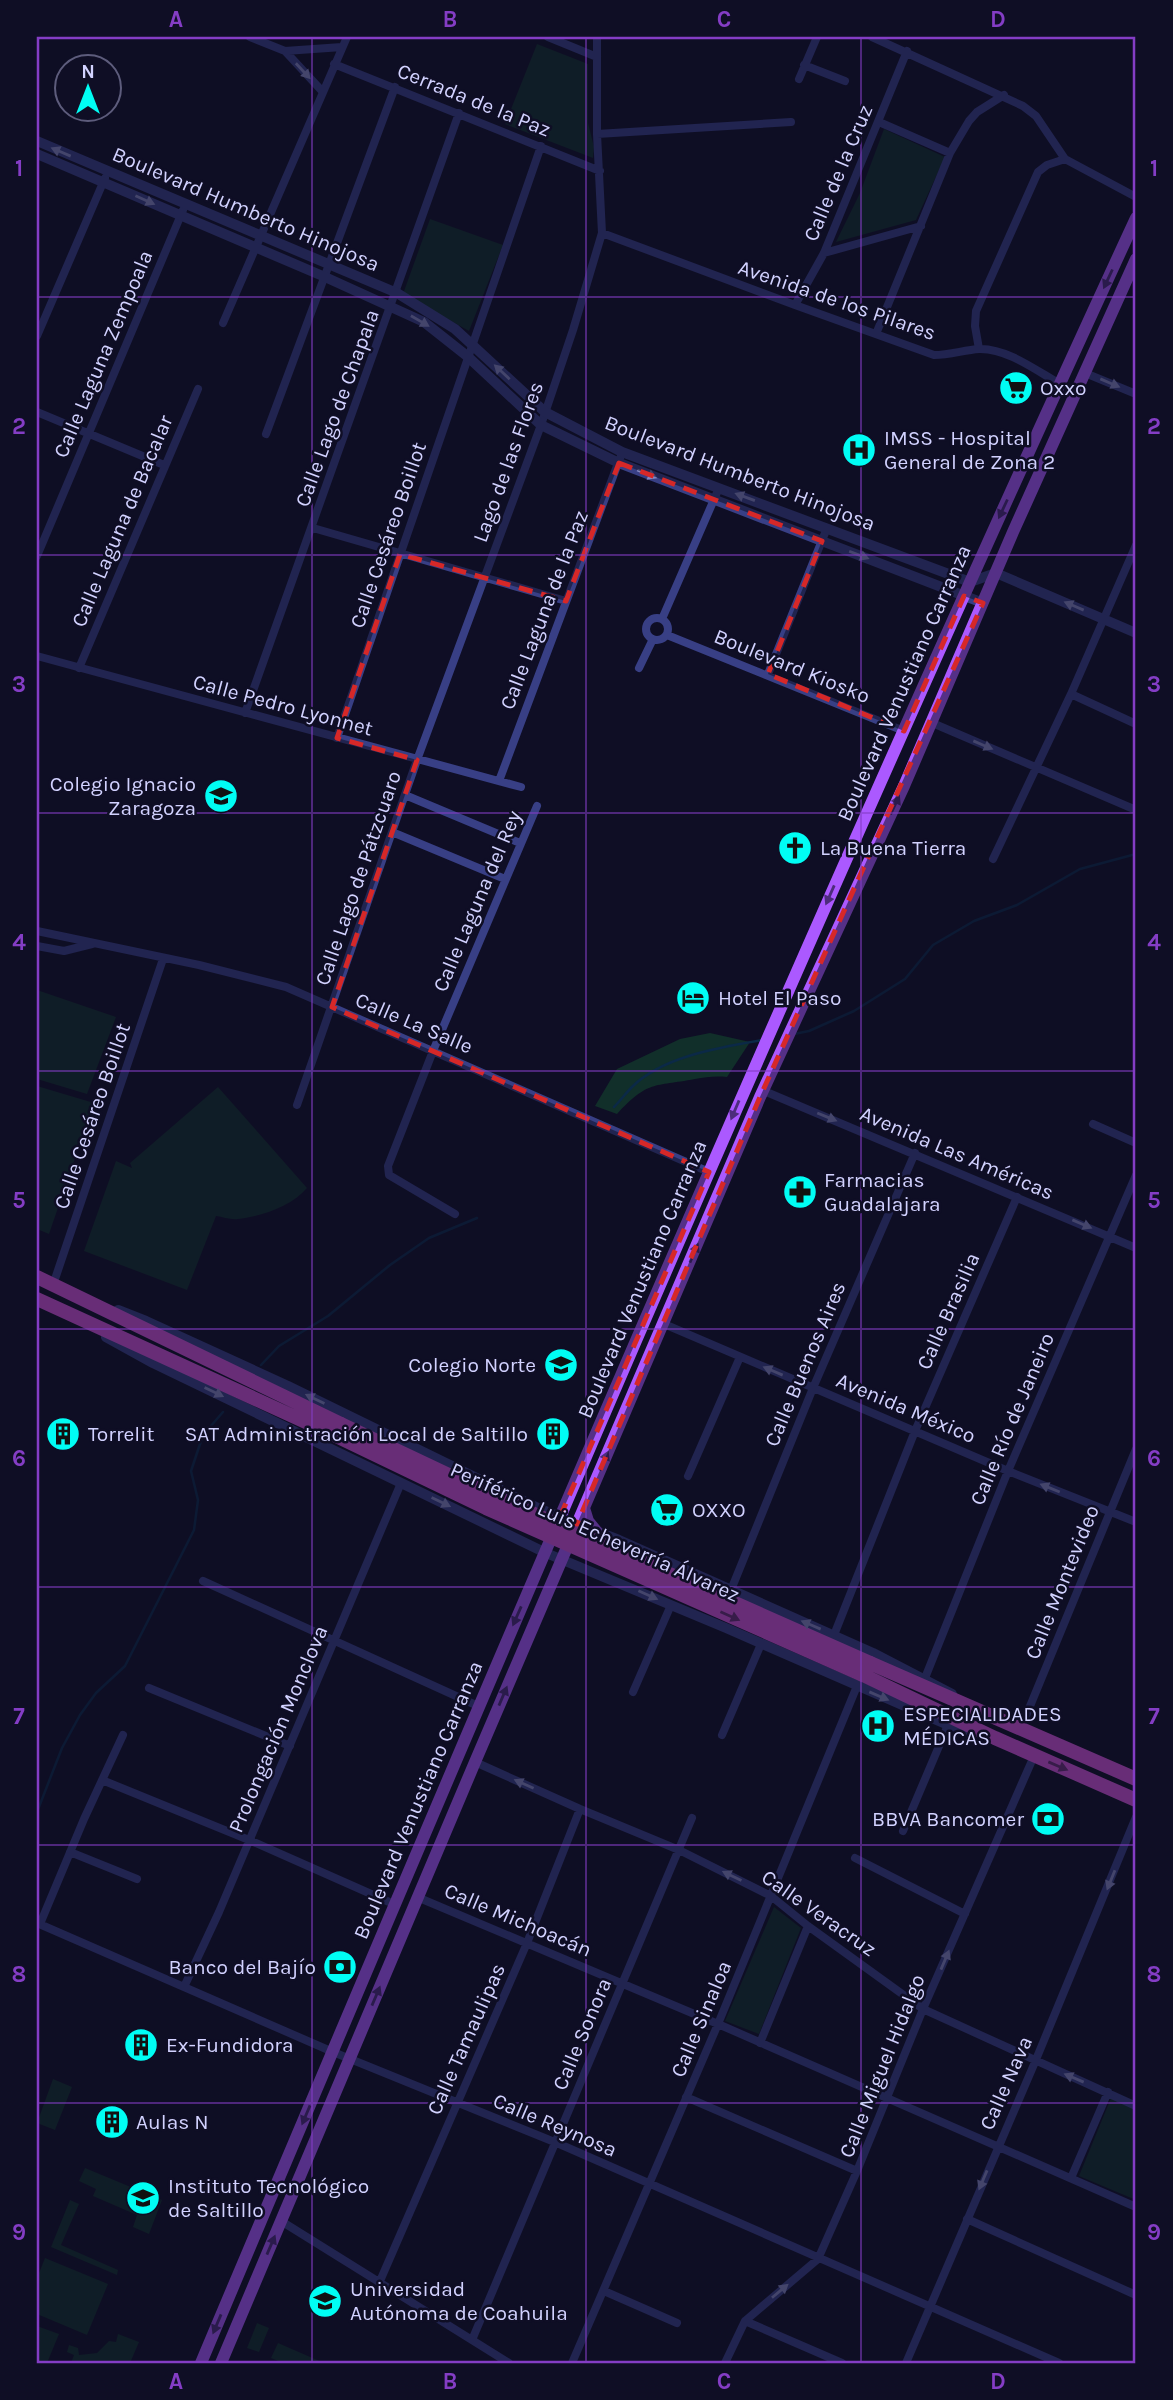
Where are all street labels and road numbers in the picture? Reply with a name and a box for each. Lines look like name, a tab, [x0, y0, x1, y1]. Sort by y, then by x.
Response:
street label: Cerrada de la Paz	[394, 58, 554, 142]
street label: Calle de la Cruz	[798, 101, 878, 245]
street label: Boulevard Humberto Hinojosa	[109, 142, 383, 276]
street label: Calle Laguna Zempoala	[48, 247, 158, 461]
street label: Avenida de los Pilares	[735, 255, 939, 345]
street label: Calle Lago de Chapala	[290, 306, 384, 510]
street label: Lago de las Flores	[468, 378, 548, 546]
street label: Boulevard Humberto Hinojosa	[601, 410, 879, 536]
street label: Calle Laguna de Bacalar	[67, 411, 178, 630]
street label: Calle Cesáreo Boillot	[345, 439, 431, 631]
street label: Calle Laguna de la Paz	[495, 507, 593, 713]
street label: Boulevard Venustiano Carranza	[832, 541, 976, 825]
street label: Boulevard Kiosko	[711, 624, 873, 708]
street label: Calle Pedro Lyonnet	[190, 669, 376, 741]
street label: Calle Lago de Pátzcuaro	[310, 768, 406, 988]
street label: Calle Laguna del Rey	[428, 807, 526, 995]
street label: Calle La Salle	[352, 988, 476, 1058]
street label: Calle Cesáreo Boillot	[49, 1020, 135, 1212]
street label: Avenida Las Américas	[857, 1101, 1057, 1205]
street label: Boulevard Venustiano Carranza	[572, 1136, 712, 1422]
street label: Calle Brasilia	[912, 1249, 984, 1373]
street label: Calle Buenos Aires	[759, 1278, 851, 1450]
street label: Calle Río de Janeiro	[965, 1329, 1059, 1509]
street label: Avenida México	[833, 1368, 979, 1448]
street label: Periférico Luis Echeverría Álvarez	[447, 1457, 743, 1607]
street label: Calle Montevideo	[1020, 1501, 1104, 1663]
street label: Prolongación Monclova	[223, 1622, 333, 1836]
street label: Boulevard Venustiano Carranza	[348, 1657, 488, 1943]
street label: Calle Veracruz	[757, 1865, 881, 1961]
street label: Calle Michoacán	[441, 1878, 595, 1962]
street label: Calle Sinaloa	[666, 1957, 736, 2081]
street label: Calle Tamaulipas	[422, 1960, 510, 2118]
street label: Calle Miguel Hidalgo	[834, 1971, 930, 2161]
street label: Calle Sonora	[548, 1974, 616, 2094]
street label: Calle Nava	[975, 2032, 1037, 2134]
street label: Calle Reynosa	[489, 2088, 621, 2162]

